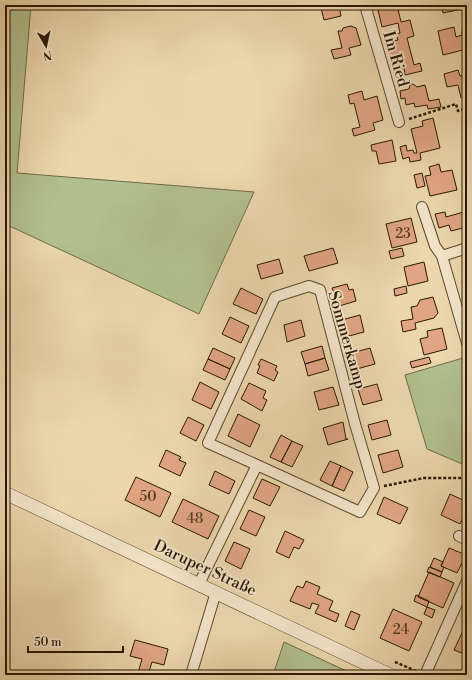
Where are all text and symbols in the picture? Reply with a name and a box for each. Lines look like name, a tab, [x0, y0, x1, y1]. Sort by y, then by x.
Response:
north arrow	[26, 26, 66, 66]
street label: Im Ried	[379, 29, 413, 89]
text: N	[42, 47, 53, 63]
house number: 23	[395, 225, 411, 243]
street label: Sommerkamp	[323, 289, 371, 391]
house number: 50	[140, 488, 157, 506]
house number: 48	[187, 510, 203, 528]
street label: Daruper Straße	[150, 535, 260, 601]
house number: 24	[393, 621, 409, 639]
scale bar	[28, 628, 123, 654]
text: 50 m	[34, 635, 62, 650]

